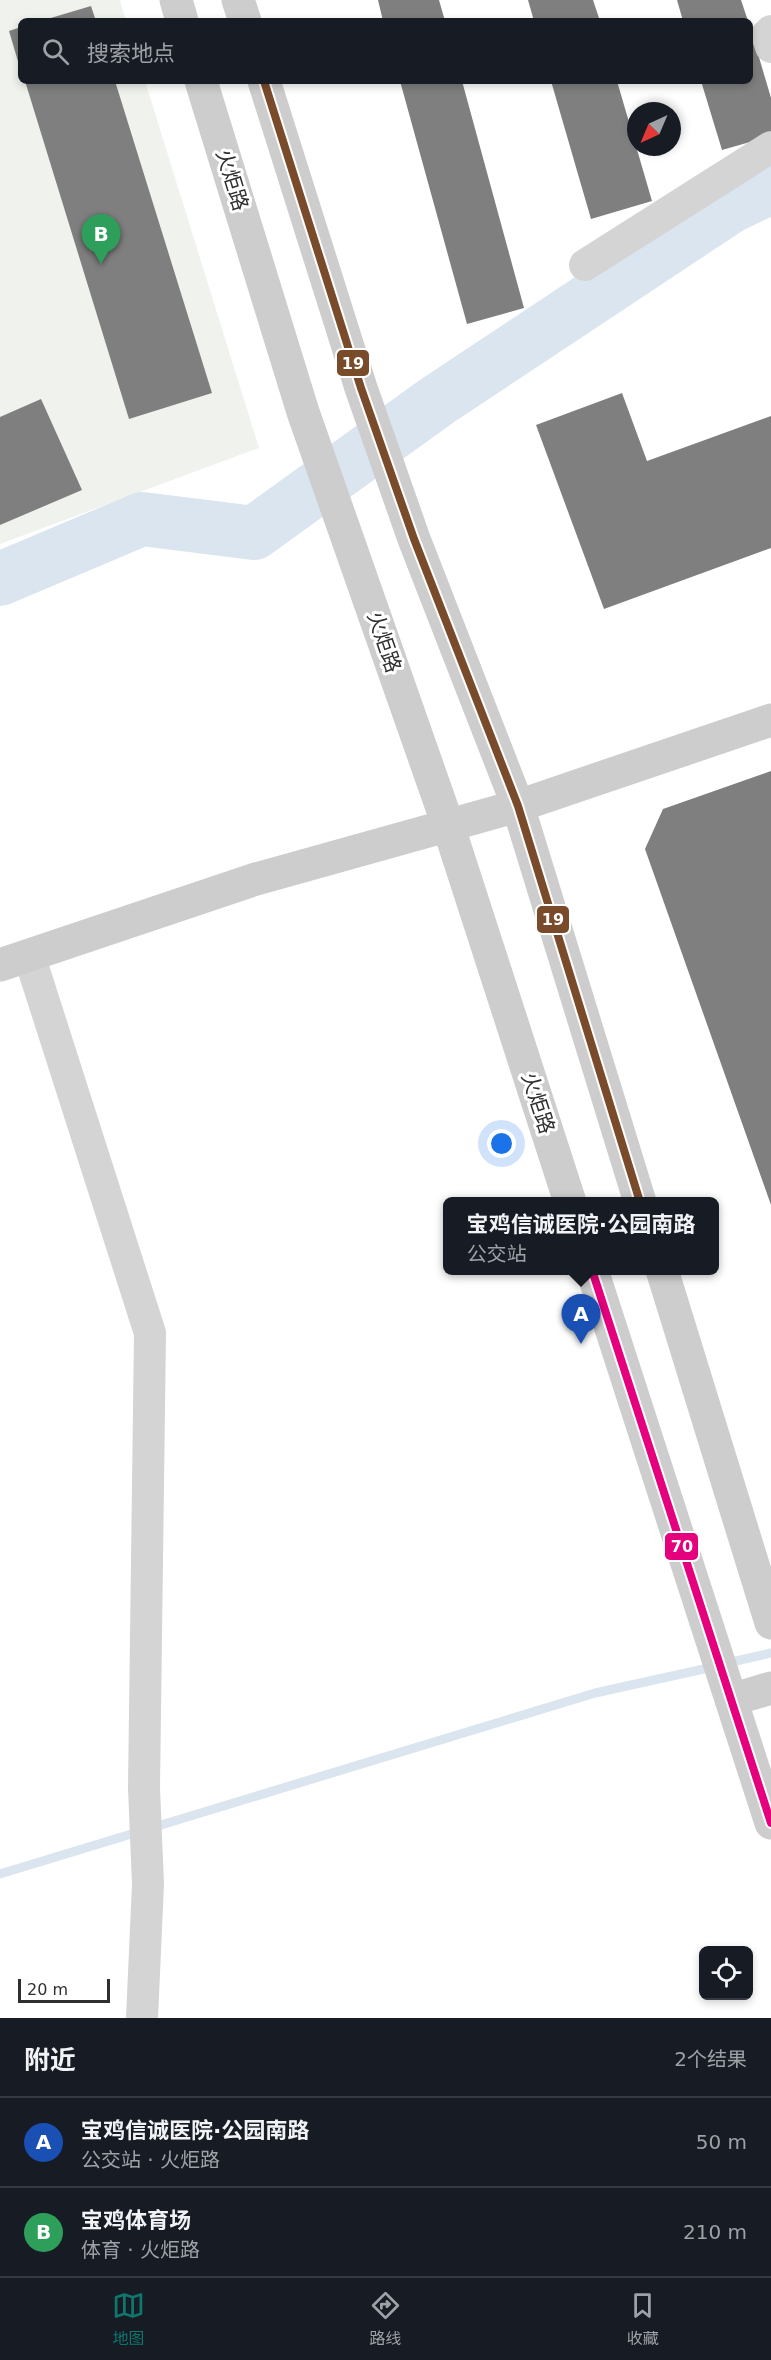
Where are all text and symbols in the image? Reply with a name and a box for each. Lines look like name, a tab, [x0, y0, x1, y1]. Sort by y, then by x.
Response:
search box	[18, 18, 753, 84]
icon: search	[39, 35, 72, 68]
text: 搜索地点	[87, 41, 175, 66]
north arrow	[627, 102, 681, 156]
street label: 火炬路	[211, 146, 253, 214]
pin: B	[82, 214, 120, 264]
line badge: 19	[336, 349, 370, 377]
text: 19	[342, 354, 364, 373]
street label: 火炬路	[362, 608, 406, 676]
line badge: 19	[536, 905, 570, 934]
text: 19	[542, 910, 564, 929]
street label: 火炬路	[517, 1069, 559, 1137]
your location	[487, 1129, 516, 1158]
popup	[443, 1197, 719, 1275]
text: 宝鸡信诚医院·公园南路	[467, 1212, 695, 1237]
text: 公交站	[467, 1242, 527, 1266]
pin: A	[562, 1294, 600, 1344]
line badge: 70	[664, 1532, 699, 1561]
text: 70	[671, 1537, 693, 1556]
map controls	[699, 1946, 753, 2000]
button: locate	[699, 1946, 753, 2000]
scale bar	[18, 1976, 110, 2004]
text: 20 m	[27, 1980, 68, 1999]
text: 附近	[24, 2045, 76, 2075]
text: 2个结果	[674, 2047, 747, 2071]
text: 宝鸡信诚医院·公园南路	[81, 2118, 309, 2143]
text: A	[36, 2130, 51, 2154]
text: 50 m	[696, 2130, 747, 2154]
text: 公交站 · 火炬路	[81, 2148, 220, 2172]
text: 宝鸡体育场	[81, 2208, 191, 2233]
text: B	[36, 2220, 51, 2244]
text: 210 m	[683, 2220, 747, 2244]
text: 体育 · 火炬路	[81, 2238, 200, 2262]
tab: 地图	[112, 2289, 145, 2349]
tab: 路线	[369, 2289, 402, 2349]
tab: 收藏	[626, 2289, 659, 2349]

